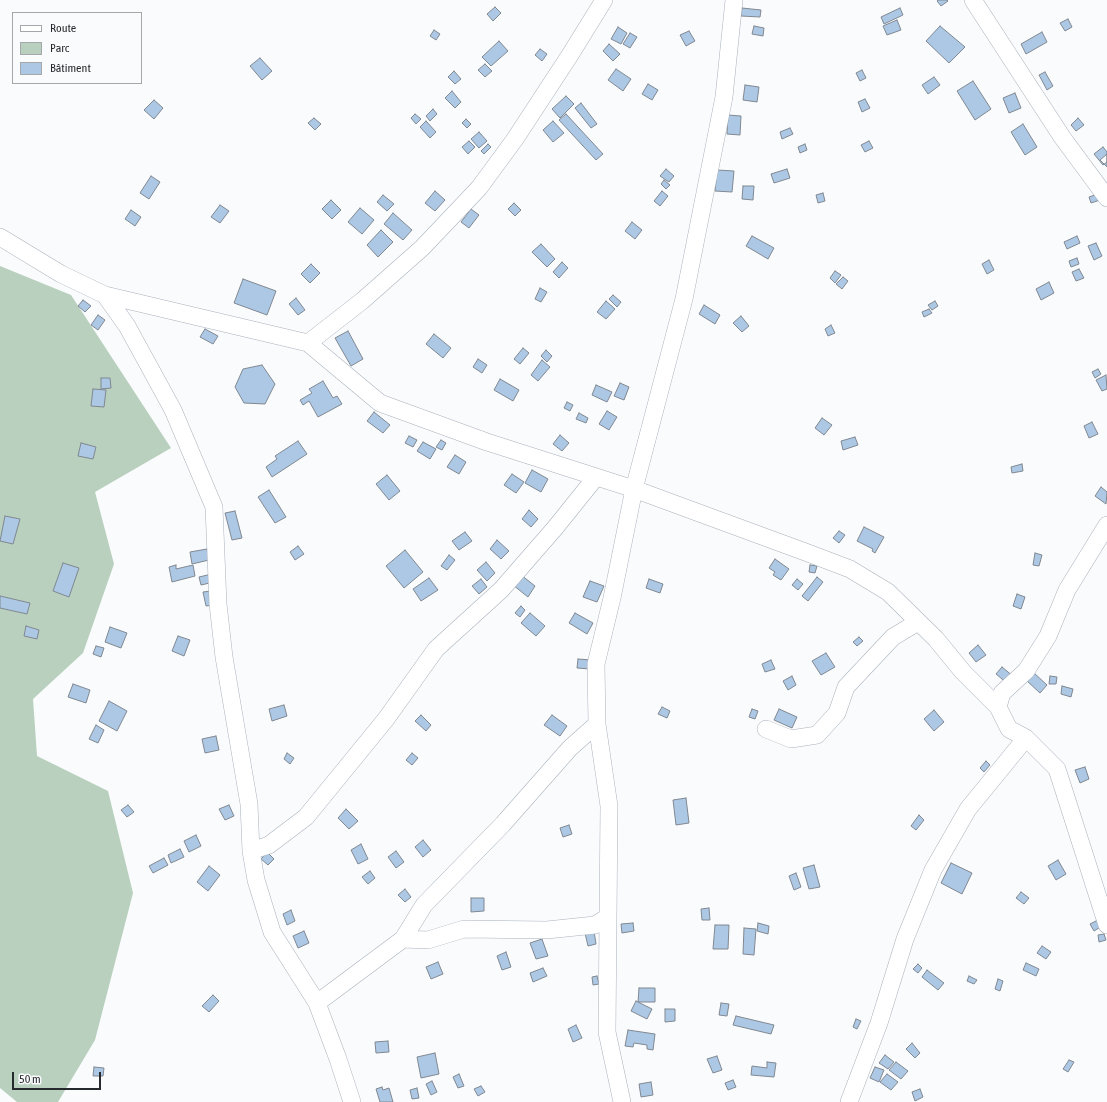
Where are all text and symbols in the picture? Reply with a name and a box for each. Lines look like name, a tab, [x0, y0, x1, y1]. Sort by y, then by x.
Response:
legend	[12, 12, 142, 84]
text: Route	[50, 21, 76, 35]
text: Parc	[50, 41, 69, 55]
text: Bâtiment	[50, 61, 91, 75]
scale bar	[14, 1064, 103, 1090]
text: 50 m	[19, 1072, 41, 1086]

